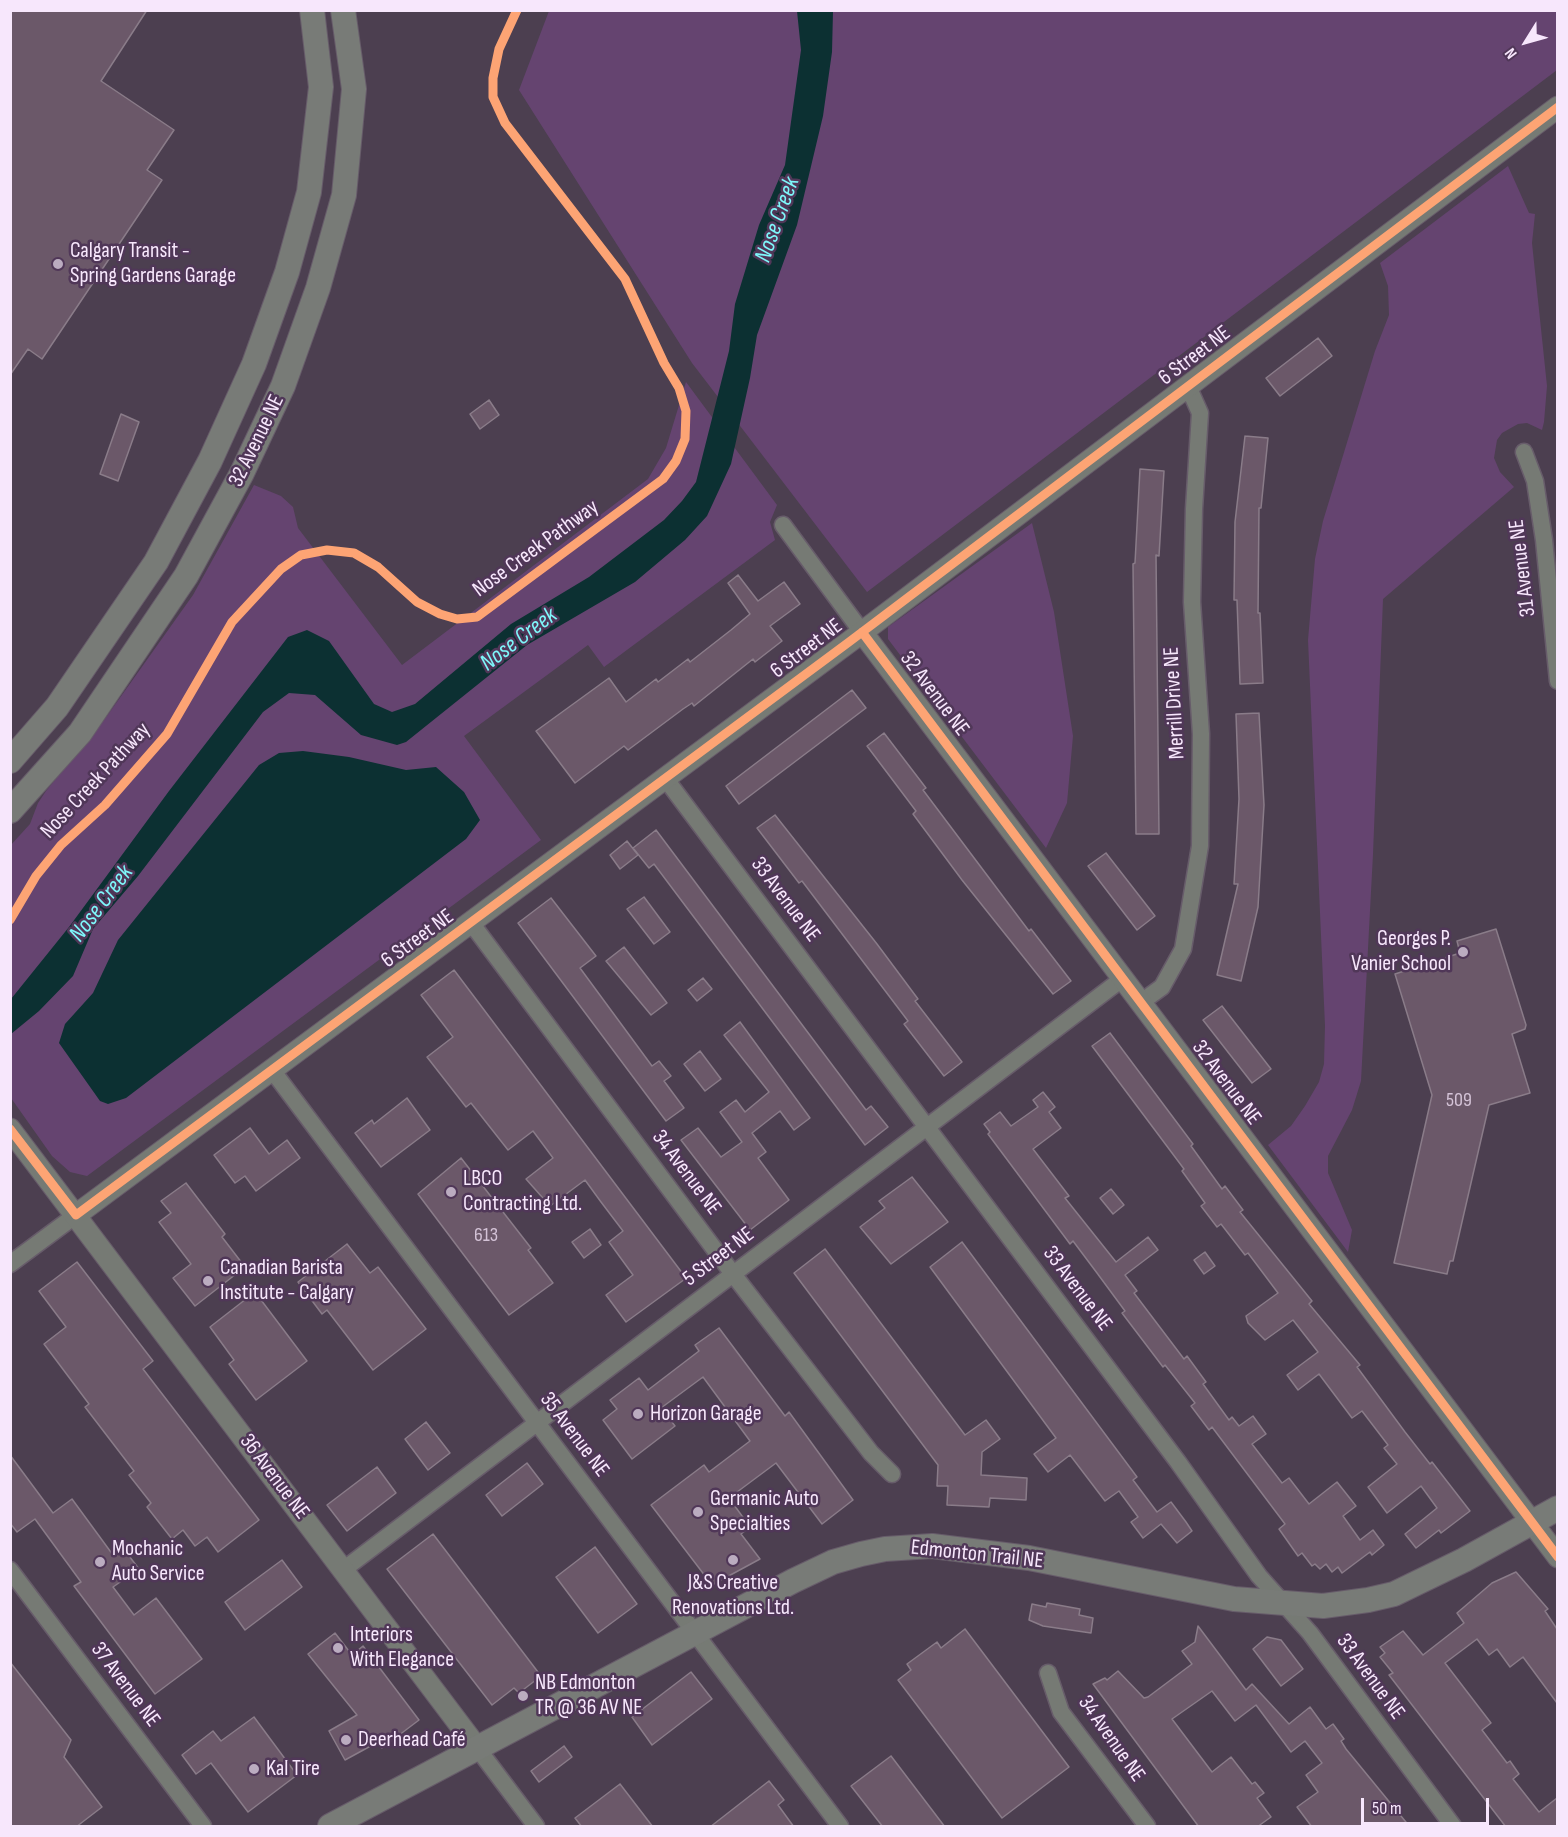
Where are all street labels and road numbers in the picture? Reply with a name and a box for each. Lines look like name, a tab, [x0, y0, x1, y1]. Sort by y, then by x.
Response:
street label: 6 Street NE	[1154, 320, 1236, 392]
street label: 32 Avenue NE	[223, 391, 291, 491]
street label: Nose Creek Pathway	[468, 494, 604, 604]
street label: 31 Avenue NE	[1504, 518, 1542, 618]
street label: 6 Street NE	[766, 613, 848, 685]
street label: 32 Avenue NE	[894, 646, 974, 742]
street label: Merrill Drive NE	[1159, 646, 1191, 760]
street label: Nose Creek Pathway	[35, 717, 157, 845]
street label: 33 Avenue NE	[745, 852, 825, 948]
street label: 6 Street NE	[377, 904, 459, 974]
street label: 32 Avenue NE	[1186, 1035, 1266, 1131]
street label: 34 Avenue NE	[646, 1125, 726, 1221]
street label: 5 Street NE	[678, 1222, 760, 1292]
street label: 33 Avenue NE	[1037, 1241, 1117, 1337]
street label: 35 Avenue NE	[534, 1387, 614, 1483]
street label: 36 Avenue NE	[233, 1429, 315, 1525]
street label: Edmonton Trail NE	[909, 1535, 1045, 1575]
street label: 33 Avenue NE	[1330, 1629, 1410, 1725]
street label: 37 Avenue NE	[85, 1637, 165, 1733]
street label: 34 Avenue NE	[1072, 1691, 1150, 1787]

